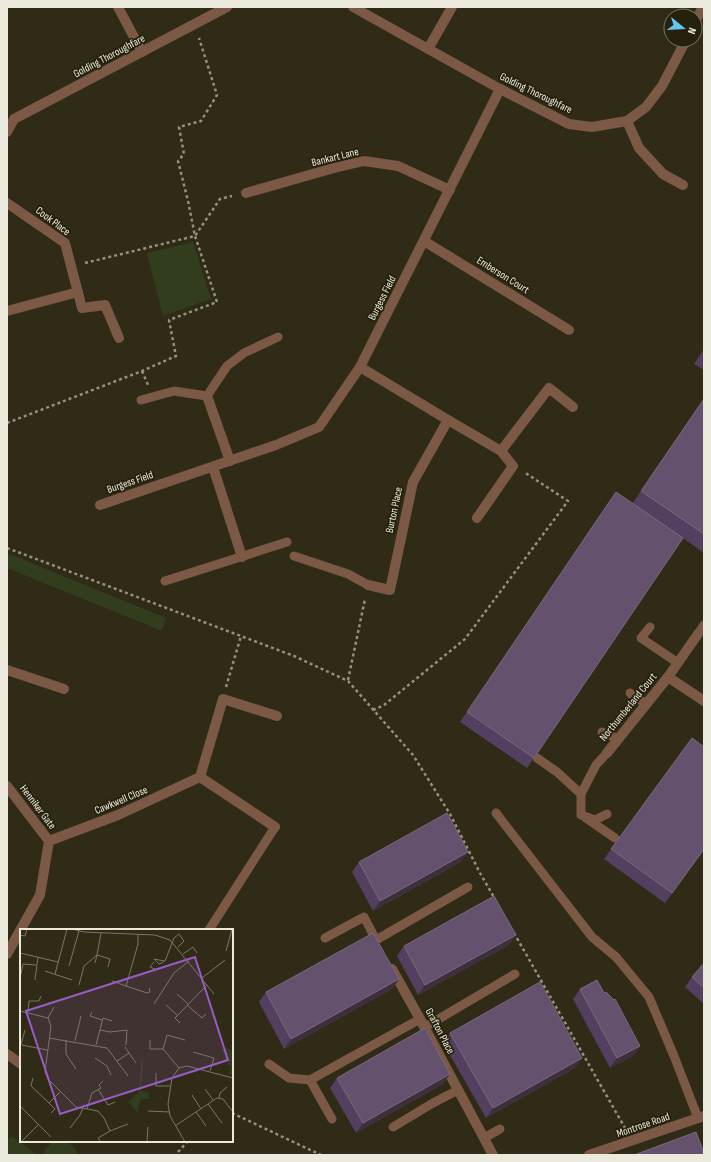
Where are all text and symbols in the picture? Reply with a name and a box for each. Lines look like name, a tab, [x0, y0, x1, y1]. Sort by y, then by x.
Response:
north arrow	[663, 8, 703, 48]
text: N	[685, 26, 699, 36]
street label: Golding Thoroughfare	[71, 32, 147, 80]
street label: Golding Thoroughfare	[498, 70, 574, 116]
street label: Bankart Lane	[310, 145, 360, 169]
street label: Cook Place	[33, 204, 73, 238]
street label: Emberson Court	[474, 254, 532, 297]
street label: Burgess Field	[365, 273, 399, 322]
street label: Burgess Field	[105, 468, 155, 496]
street label: Burton Place	[383, 486, 405, 534]
street label: Northumberland Court	[597, 670, 660, 744]
street label: Henniker Gate	[17, 782, 59, 832]
street label: Cawkwell Close	[92, 783, 150, 817]
inset map	[20, 929, 233, 1142]
street label: Grafton Place	[423, 1006, 457, 1056]
street label: Montrose Road	[615, 1110, 672, 1140]

